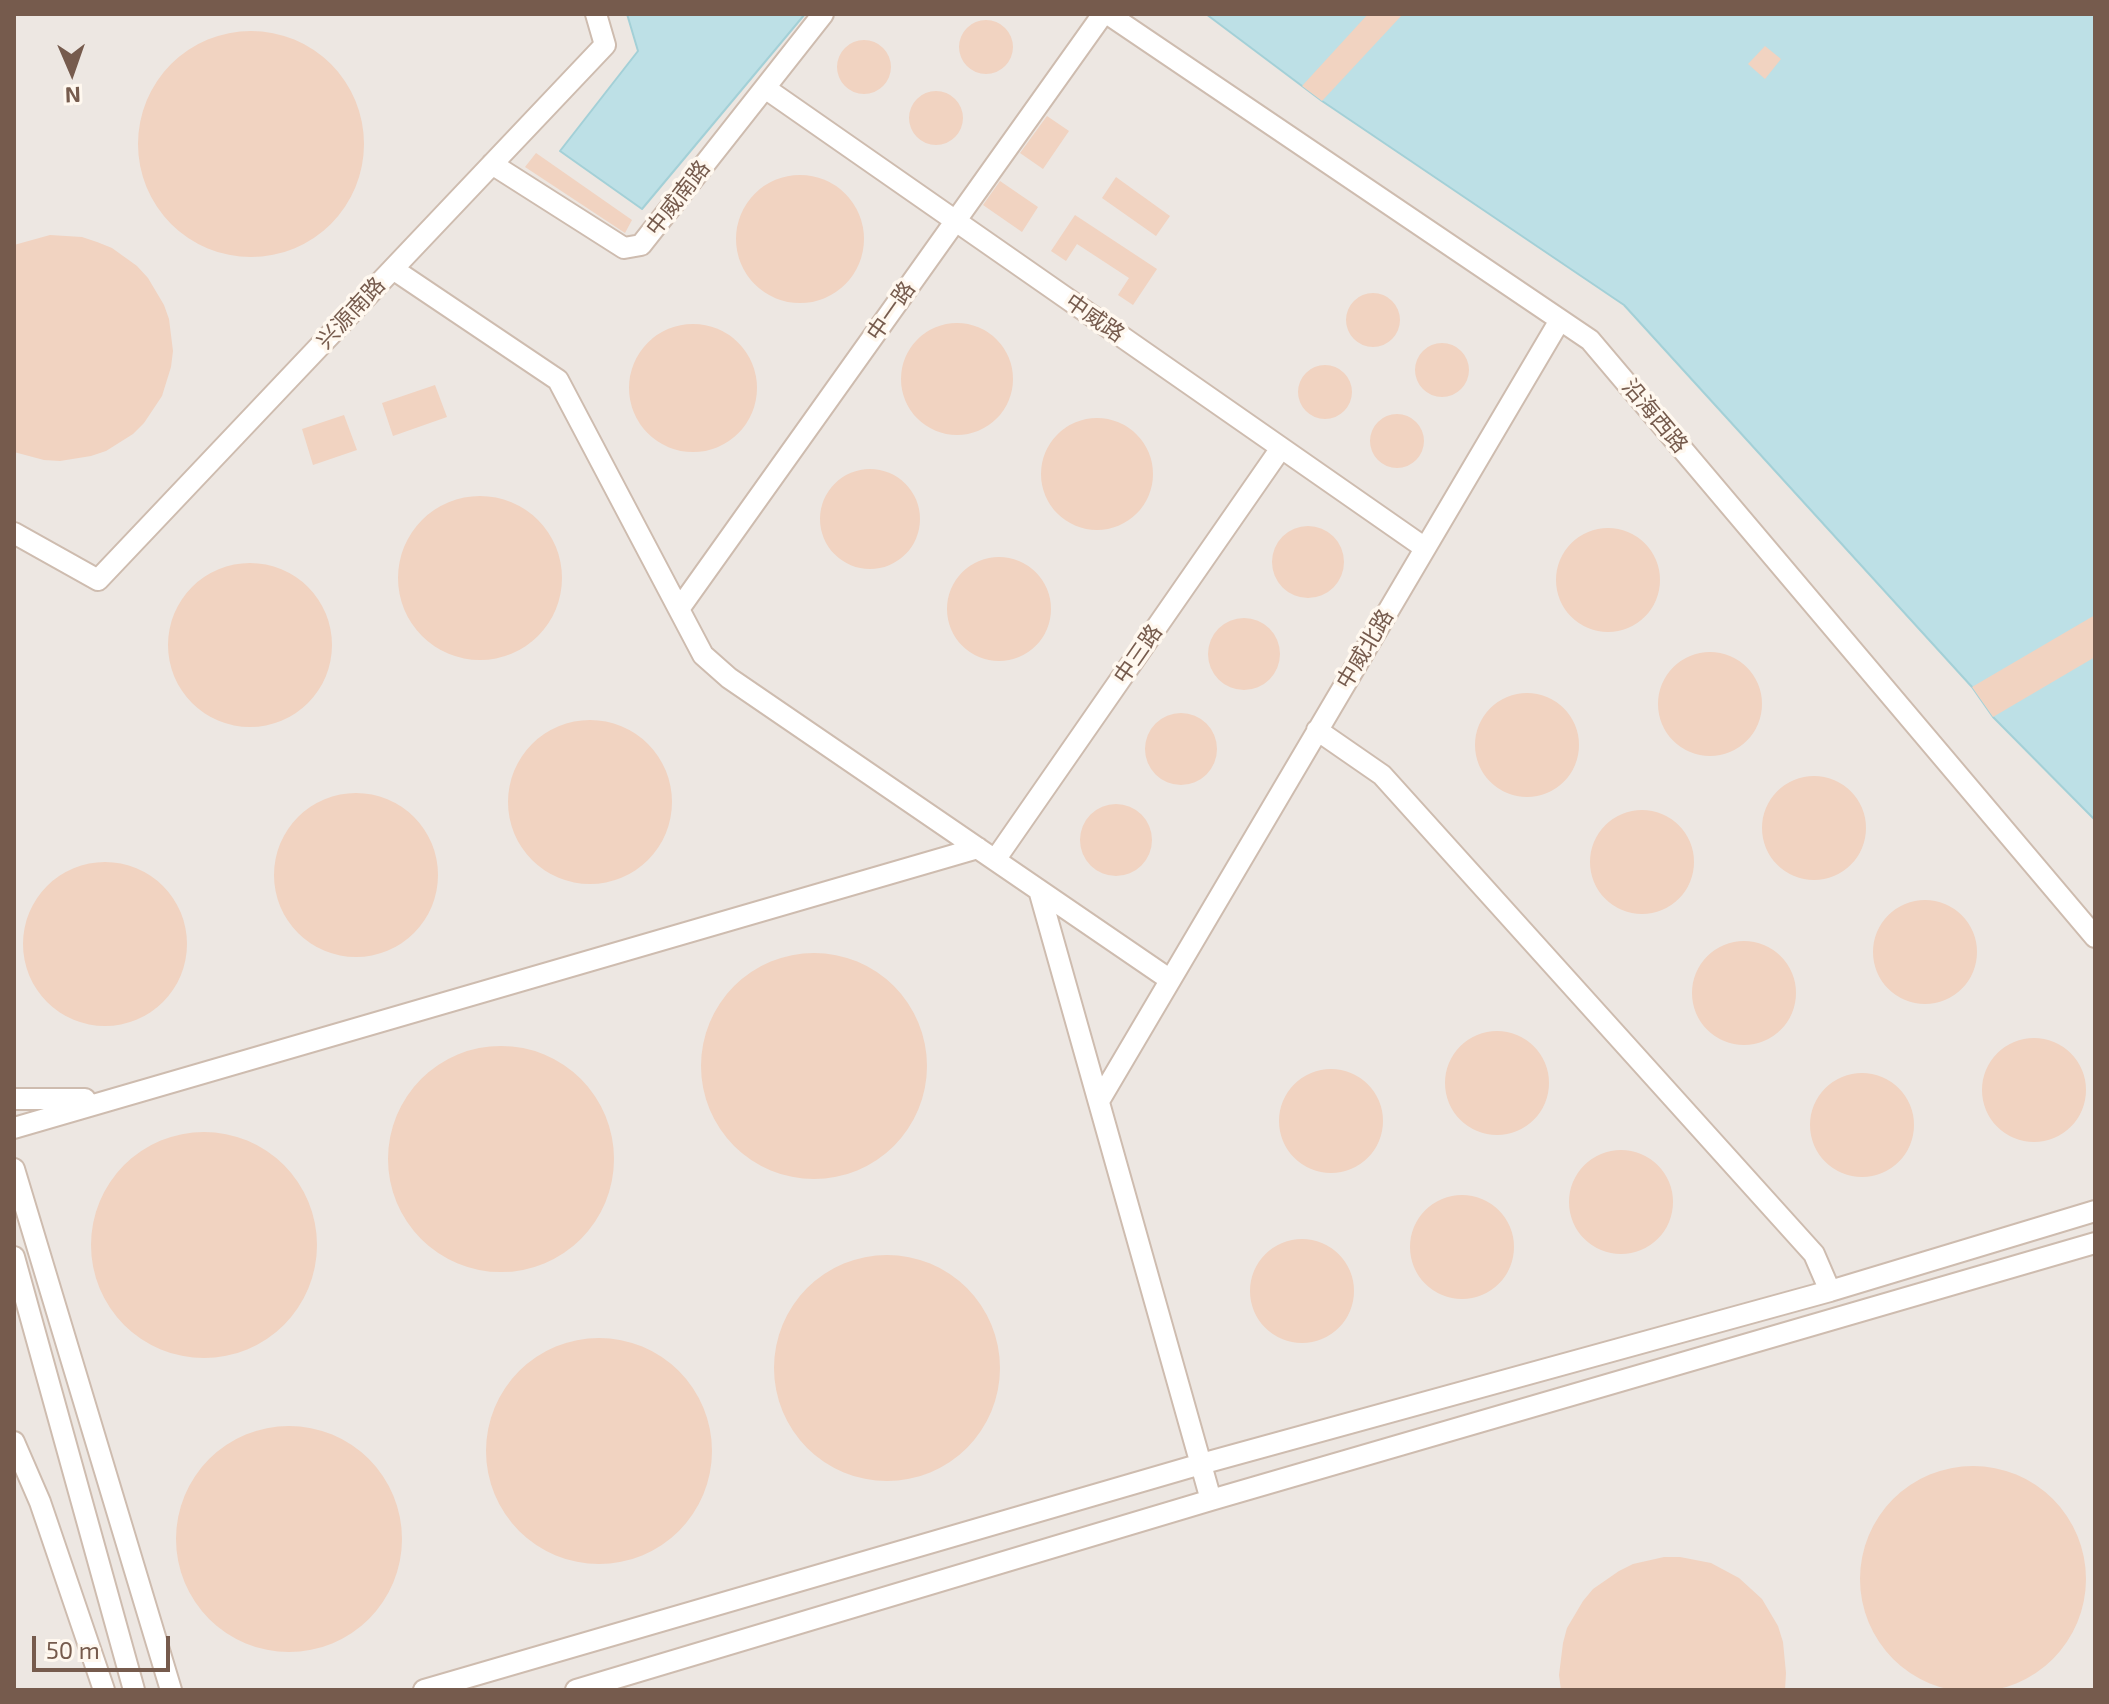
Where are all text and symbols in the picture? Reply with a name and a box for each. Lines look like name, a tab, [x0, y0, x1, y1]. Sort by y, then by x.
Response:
north arrow	[32, 32, 112, 112]
text: N	[64, 83, 81, 109]
street label: 中威南路	[641, 155, 715, 241]
street label: 兴源南路	[311, 272, 391, 354]
street label: 中一路	[861, 276, 921, 346]
street label: 中威路	[1060, 288, 1130, 348]
street label: 沿海西路	[1617, 374, 1693, 458]
street label: 中威北路	[1331, 604, 1399, 694]
street label: 中三路	[1108, 619, 1168, 689]
scale bar	[36, 1620, 174, 1670]
text: 50 m	[46, 1635, 100, 1664]

